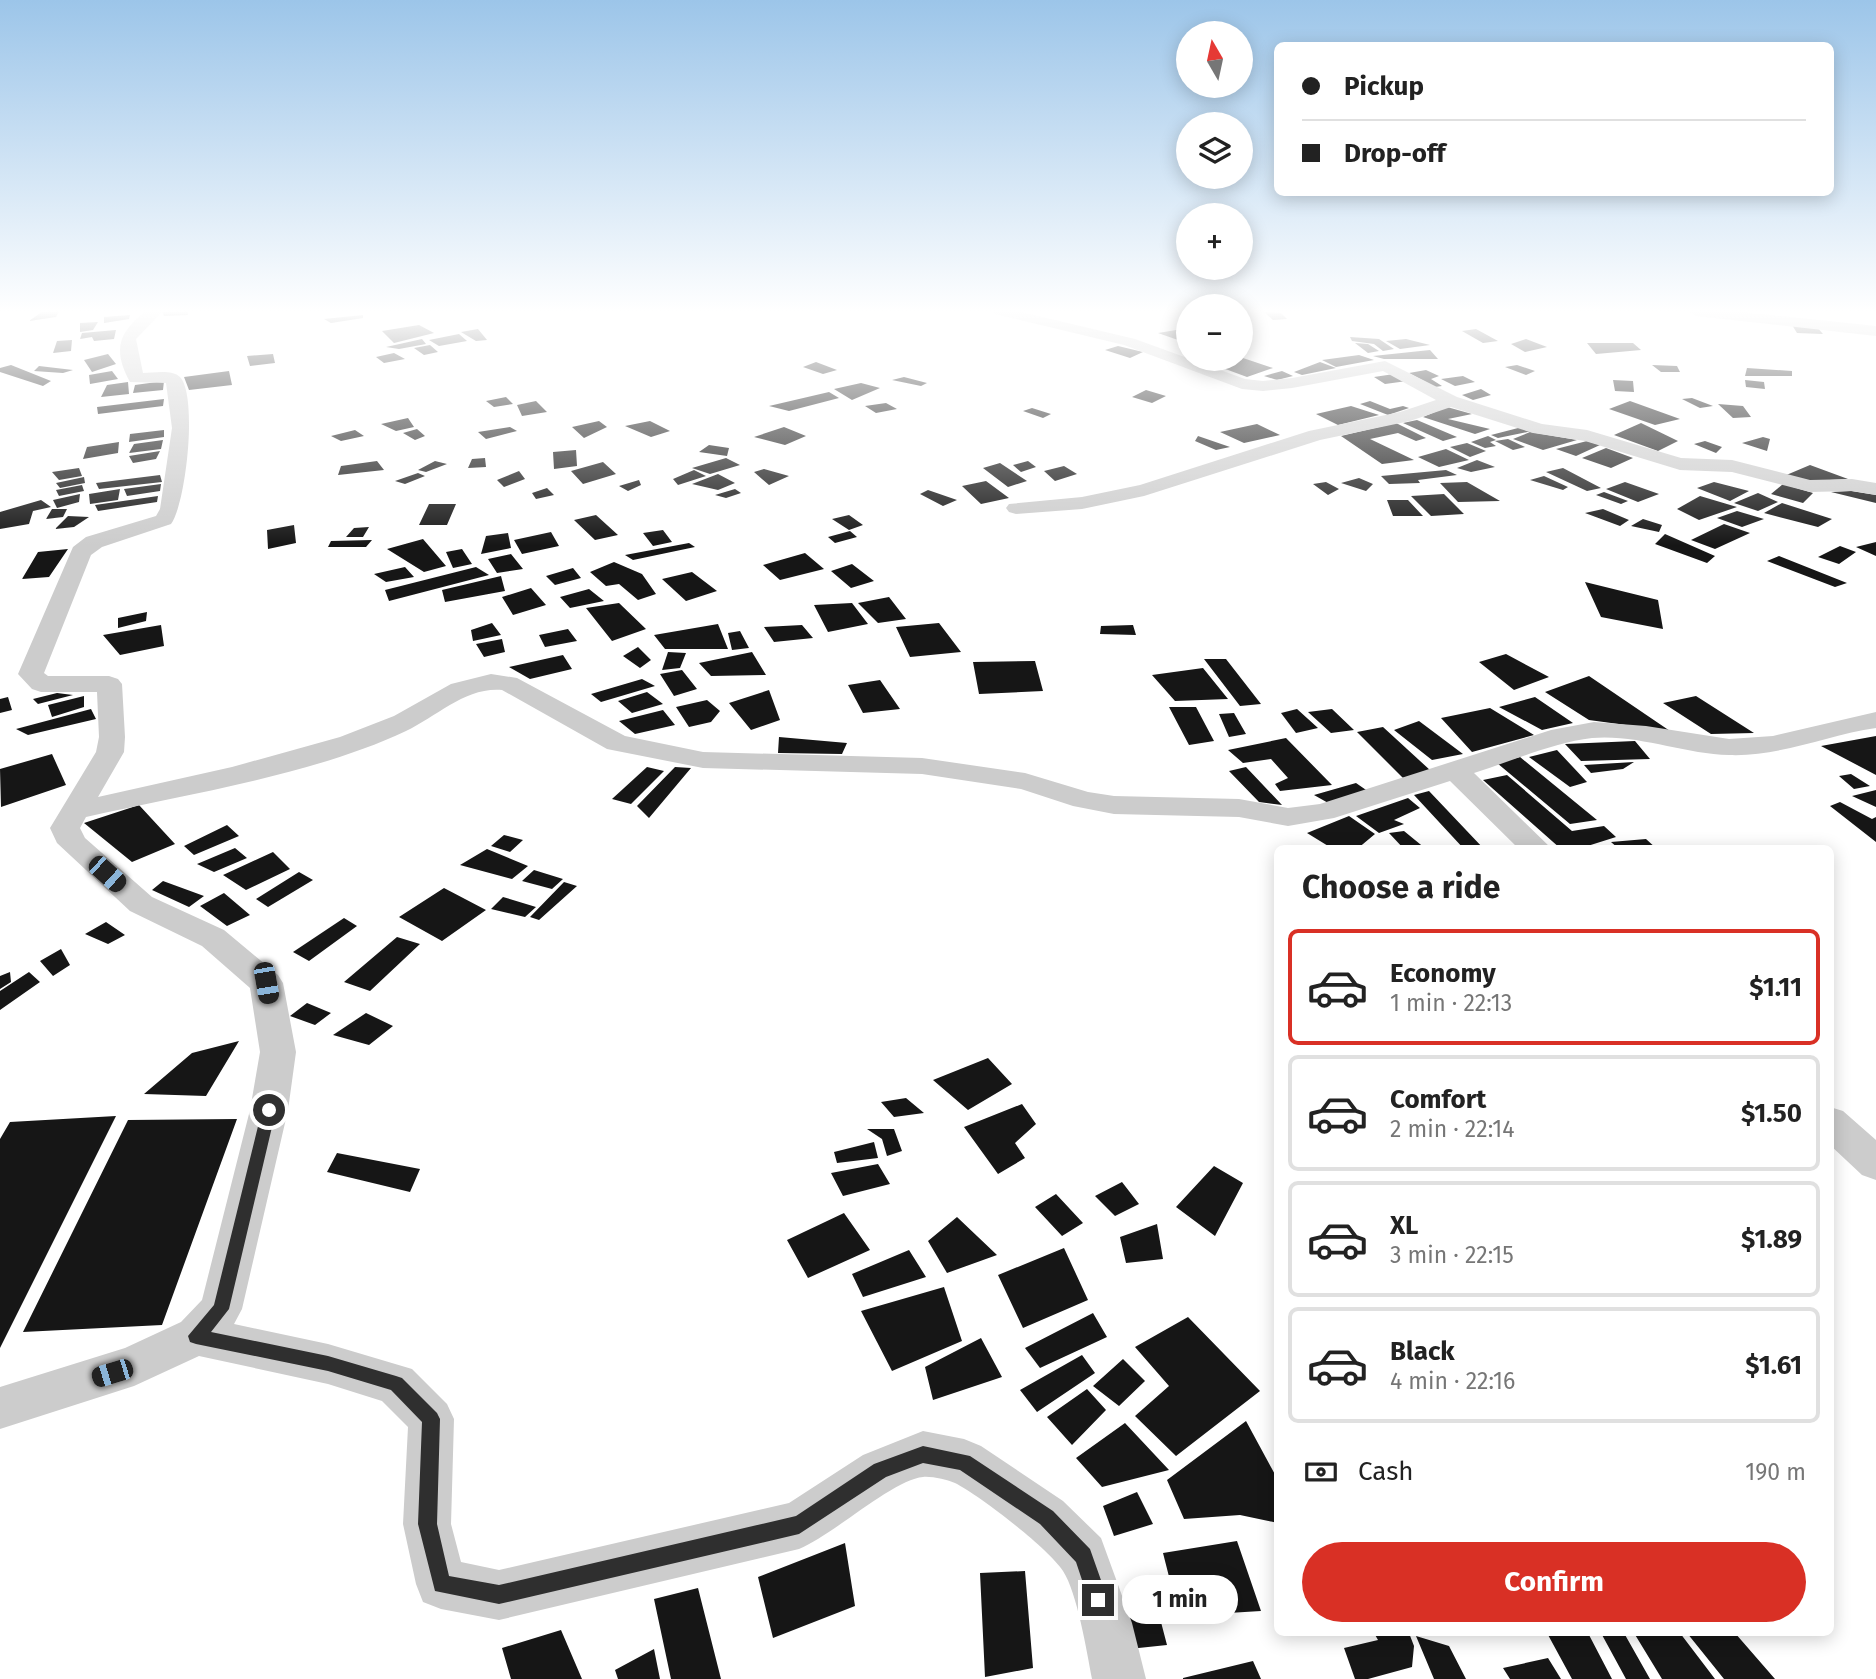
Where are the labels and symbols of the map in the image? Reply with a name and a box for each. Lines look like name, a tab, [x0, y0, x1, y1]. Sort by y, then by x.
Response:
north arrow	[1176, 21, 1253, 98]
car	[85, 852, 130, 896]
car	[253, 960, 280, 1006]
route start	[253, 1094, 285, 1126]
car	[89, 1357, 136, 1389]
callout: 1 min	[1122, 1576, 1238, 1624]
route end	[1082, 1584, 1114, 1616]

